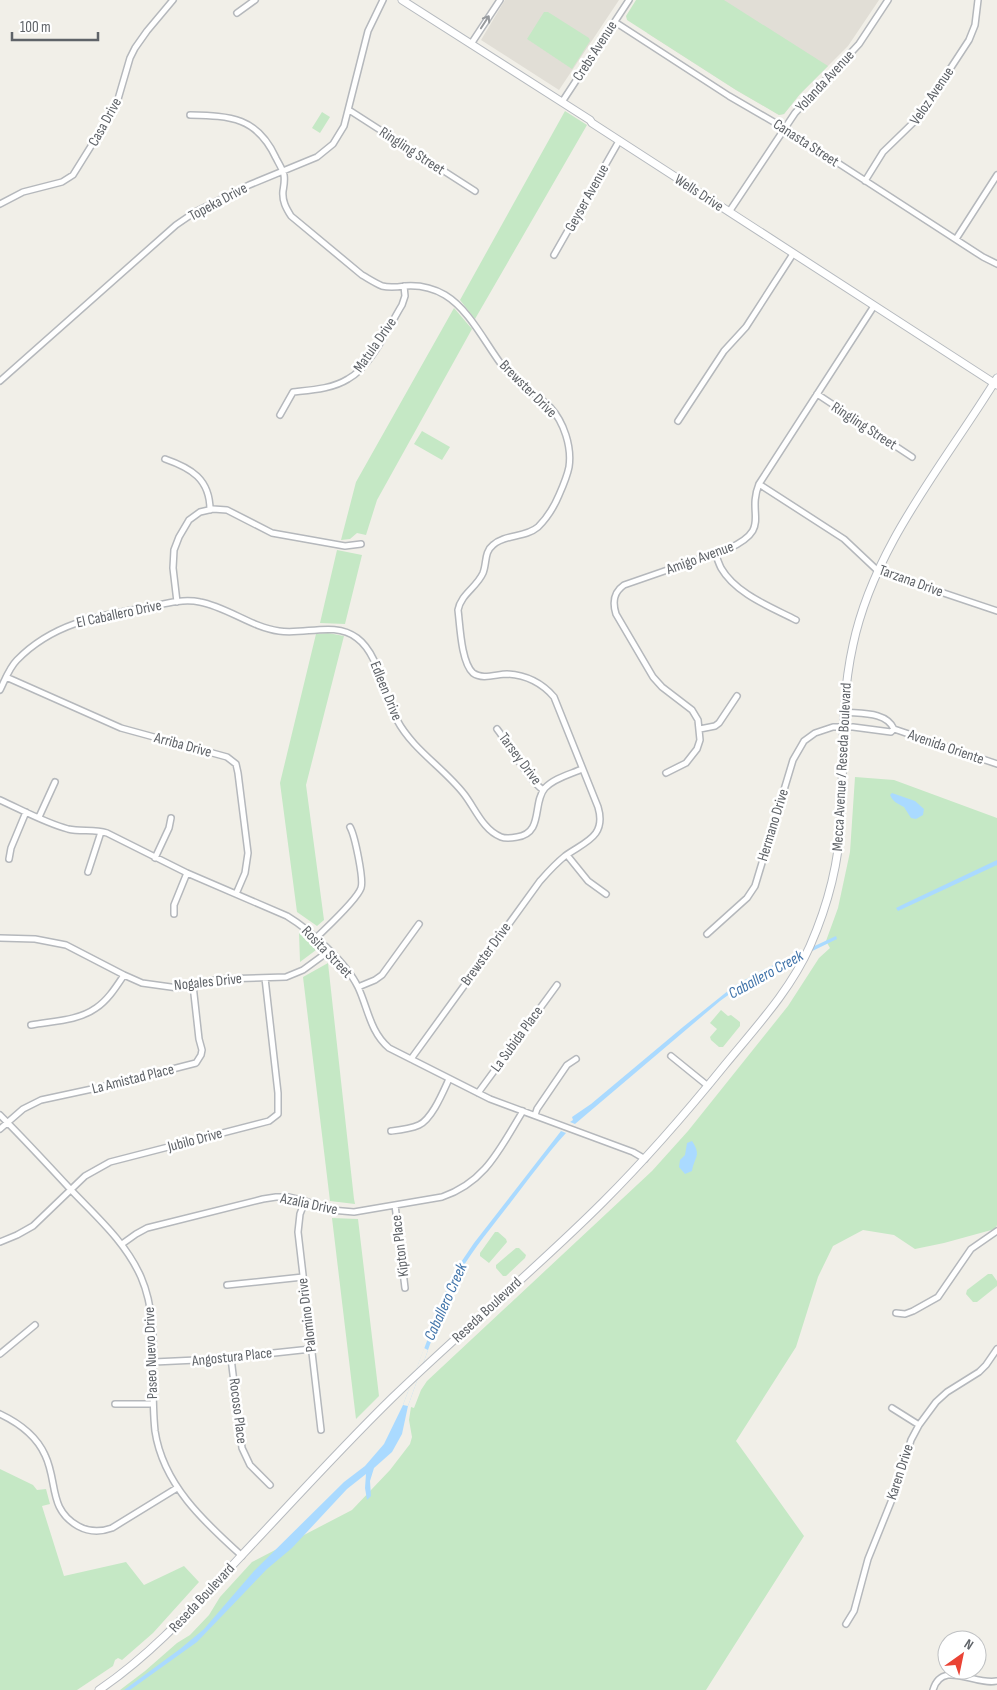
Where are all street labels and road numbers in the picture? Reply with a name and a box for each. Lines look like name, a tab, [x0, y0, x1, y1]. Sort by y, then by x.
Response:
street label: Crebs Avenue	[569, 17, 621, 85]
street label: Yolanda Avenue	[792, 46, 858, 116]
street label: Veloz Avenue	[906, 63, 958, 129]
street label: Casa Drive	[84, 94, 126, 150]
street label: Canasta Street	[770, 115, 843, 172]
street label: Ringling Street	[376, 123, 449, 179]
street label: Geyser Avenue	[561, 161, 613, 235]
street label: Wells Drive	[671, 170, 727, 216]
street label: Topeka Drive	[185, 179, 251, 225]
street label: Matula Drive	[349, 314, 401, 376]
street label: Brewster Drive	[495, 356, 561, 422]
street label: Ringling Street	[828, 398, 901, 454]
street label: Amigo Avenue	[663, 537, 736, 579]
street label: Tarzana Drive	[876, 561, 946, 601]
street label: El Caballero Drive	[75, 596, 163, 632]
street label: Edleen Drive	[366, 659, 406, 723]
street label: Mecca Avenue / Reseda Boulevard	[828, 682, 856, 852]
street label: Avenida Oriente	[905, 725, 986, 769]
street label: Arriba Drive	[151, 728, 214, 762]
street label: Tarsey Drive	[494, 729, 546, 789]
street label: Hermano Drive	[753, 787, 793, 863]
street label: Brewster Drive	[457, 919, 515, 989]
street label: Rosita Street	[297, 922, 357, 982]
street label: Nogales Drive	[173, 969, 243, 995]
street label: La Subida Place	[487, 1002, 547, 1076]
street label: La Amistad Place	[90, 1060, 176, 1098]
street label: Jubilo Drive	[165, 1124, 224, 1157]
street label: Azalia Drive	[278, 1188, 339, 1219]
street label: Kipton Place	[387, 1214, 413, 1278]
street label: Reseda Boulevard	[448, 1273, 526, 1347]
street label: Palomino Drive	[293, 1277, 321, 1353]
street label: Paseo Nuevo Drive	[140, 1307, 162, 1399]
street label: Angostura Place	[190, 1343, 273, 1371]
street label: Rocoso Place	[225, 1377, 251, 1445]
street label: Karen Drive	[882, 1442, 918, 1502]
street label: Reseda Boulevard	[165, 1559, 239, 1637]

